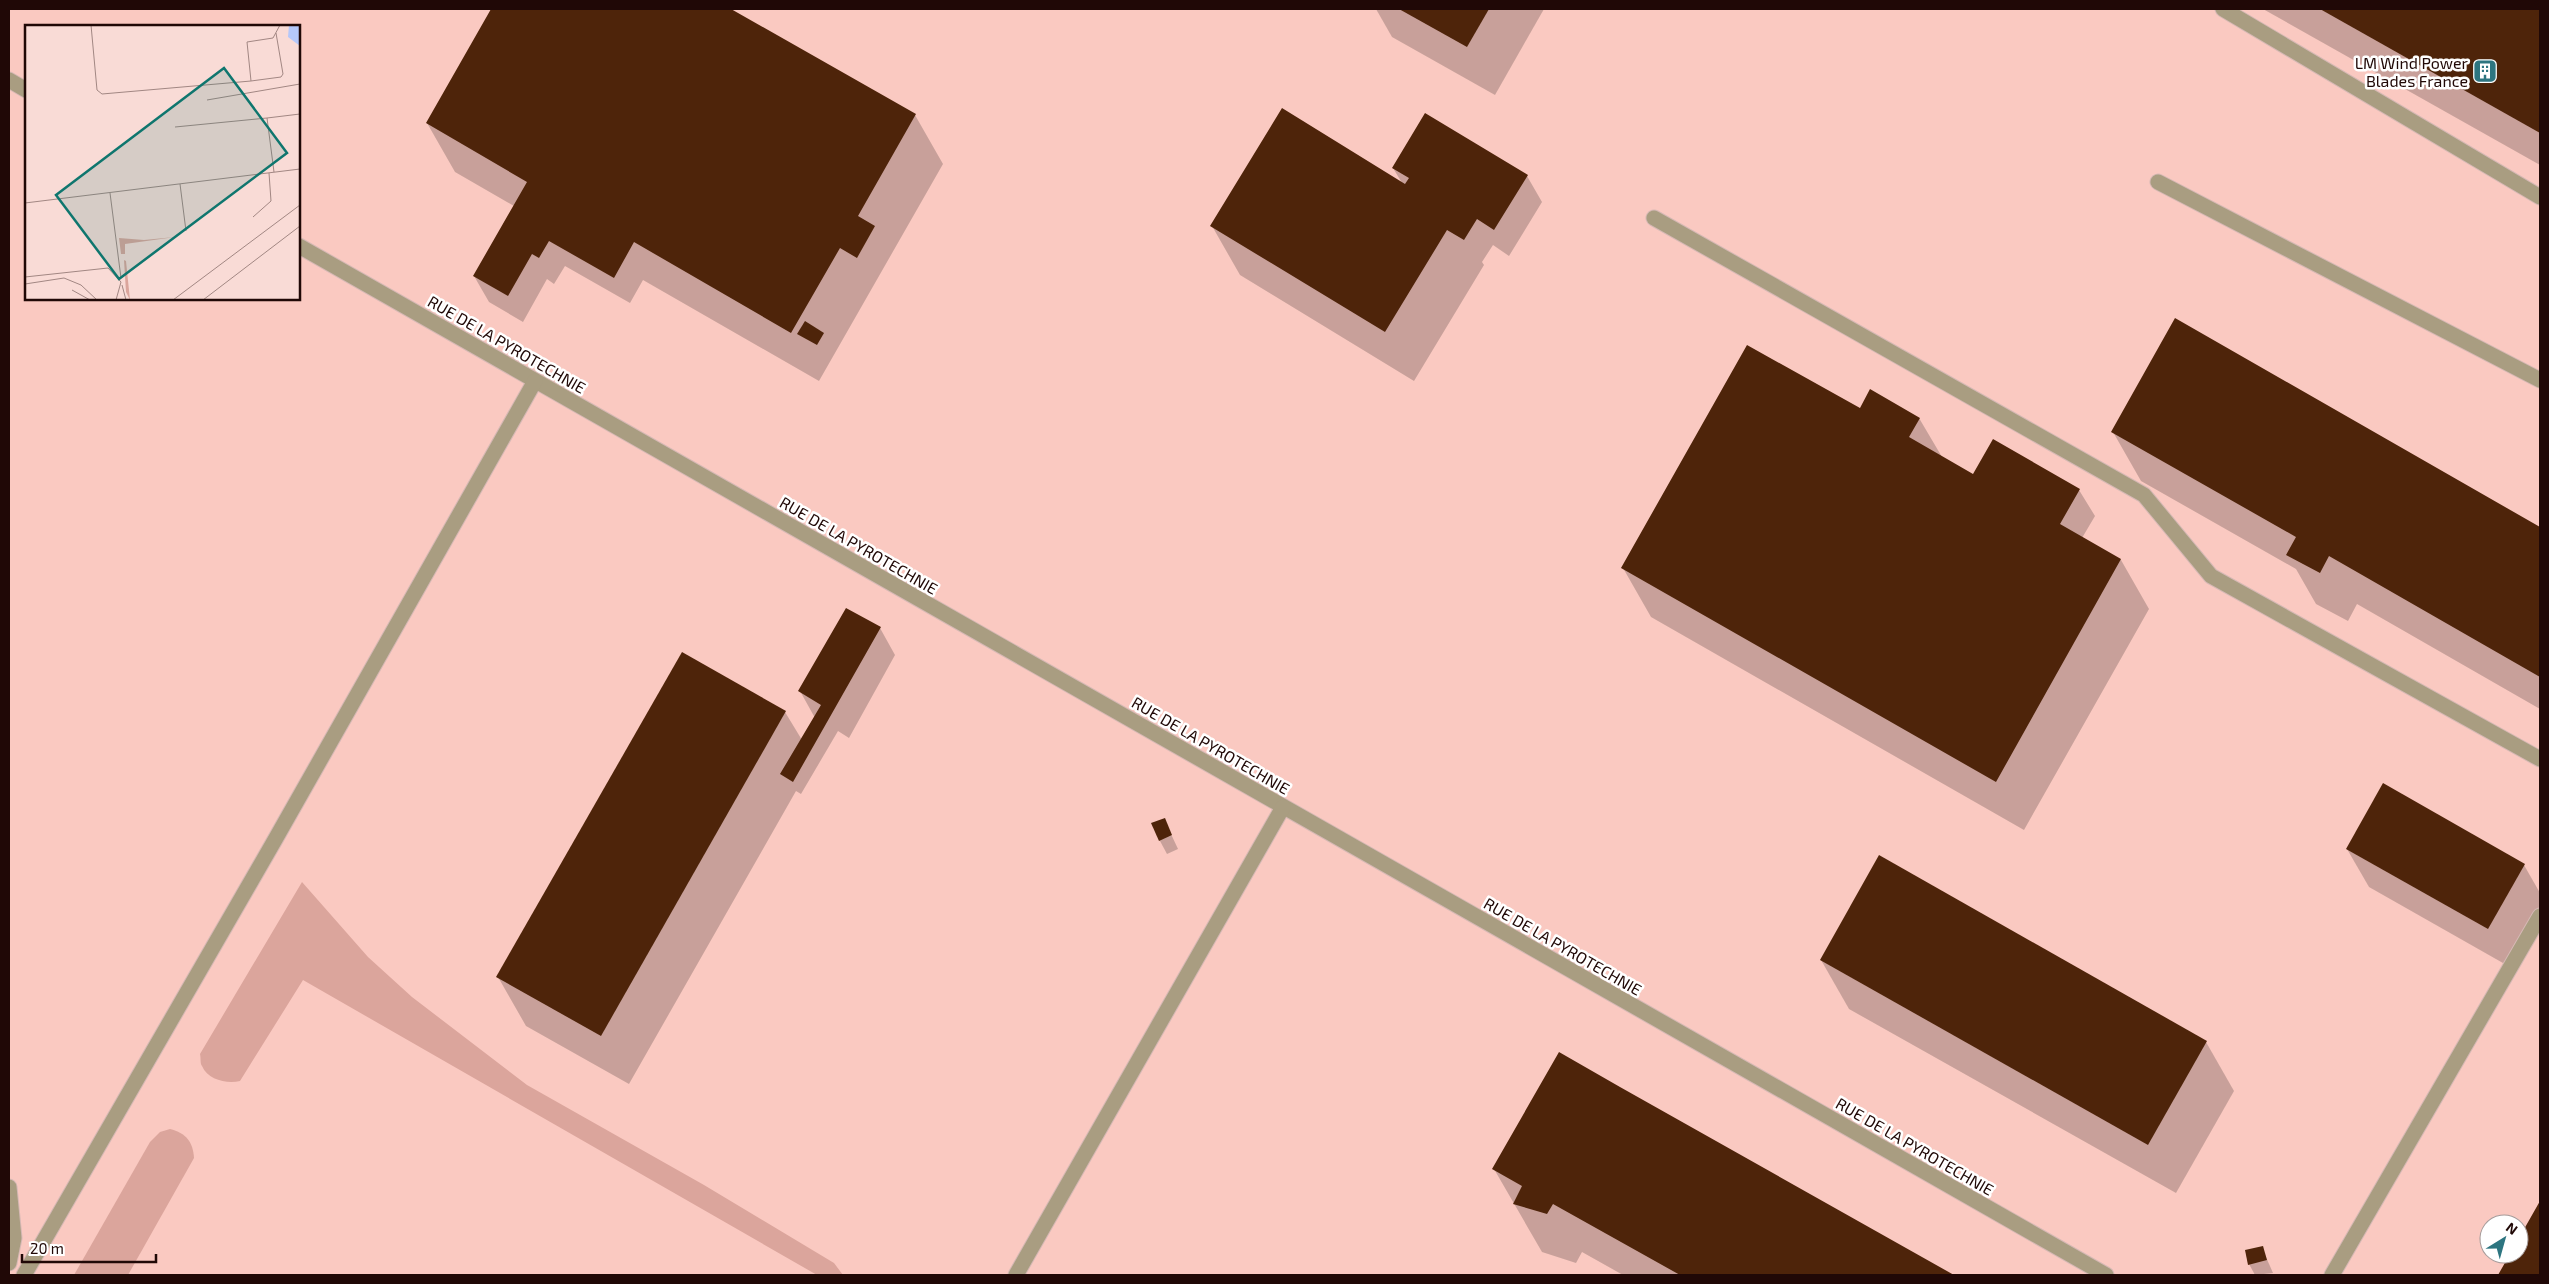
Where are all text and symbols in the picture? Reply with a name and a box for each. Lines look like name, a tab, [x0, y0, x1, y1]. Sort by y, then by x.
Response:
inset map	[25, 25, 300, 300]
place label: LM Wind Power Blades France	[2355, 53, 2469, 90]
building icon: LM Wind Power Blades France	[2472, 58, 2498, 84]
street label: RUE DE LA PYROTECHNIE	[425, 291, 589, 397]
street label: RUE DE LA PYROTECHNIE	[777, 492, 941, 598]
street label: RUE DE LA PYROTECHNIE	[1129, 692, 1293, 798]
street label: RUE DE LA PYROTECHNIE	[1481, 893, 1645, 999]
street label: RUE DE LA PYROTECHNIE	[1833, 1093, 1997, 1199]
north arrow	[2479, 1214, 2529, 1264]
text: N	[2503, 1218, 2521, 1238]
scale bar	[22, 1232, 156, 1264]
text: 20 m	[30, 1239, 64, 1257]

